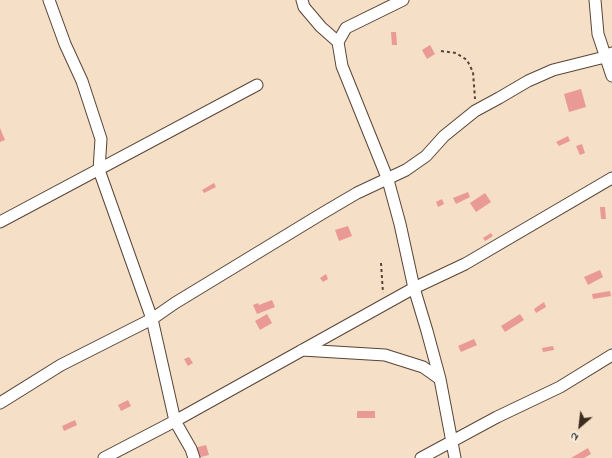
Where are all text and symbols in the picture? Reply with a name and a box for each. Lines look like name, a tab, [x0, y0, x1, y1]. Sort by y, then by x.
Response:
north arrow	[560, 406, 600, 446]
text: N	[567, 428, 581, 445]

